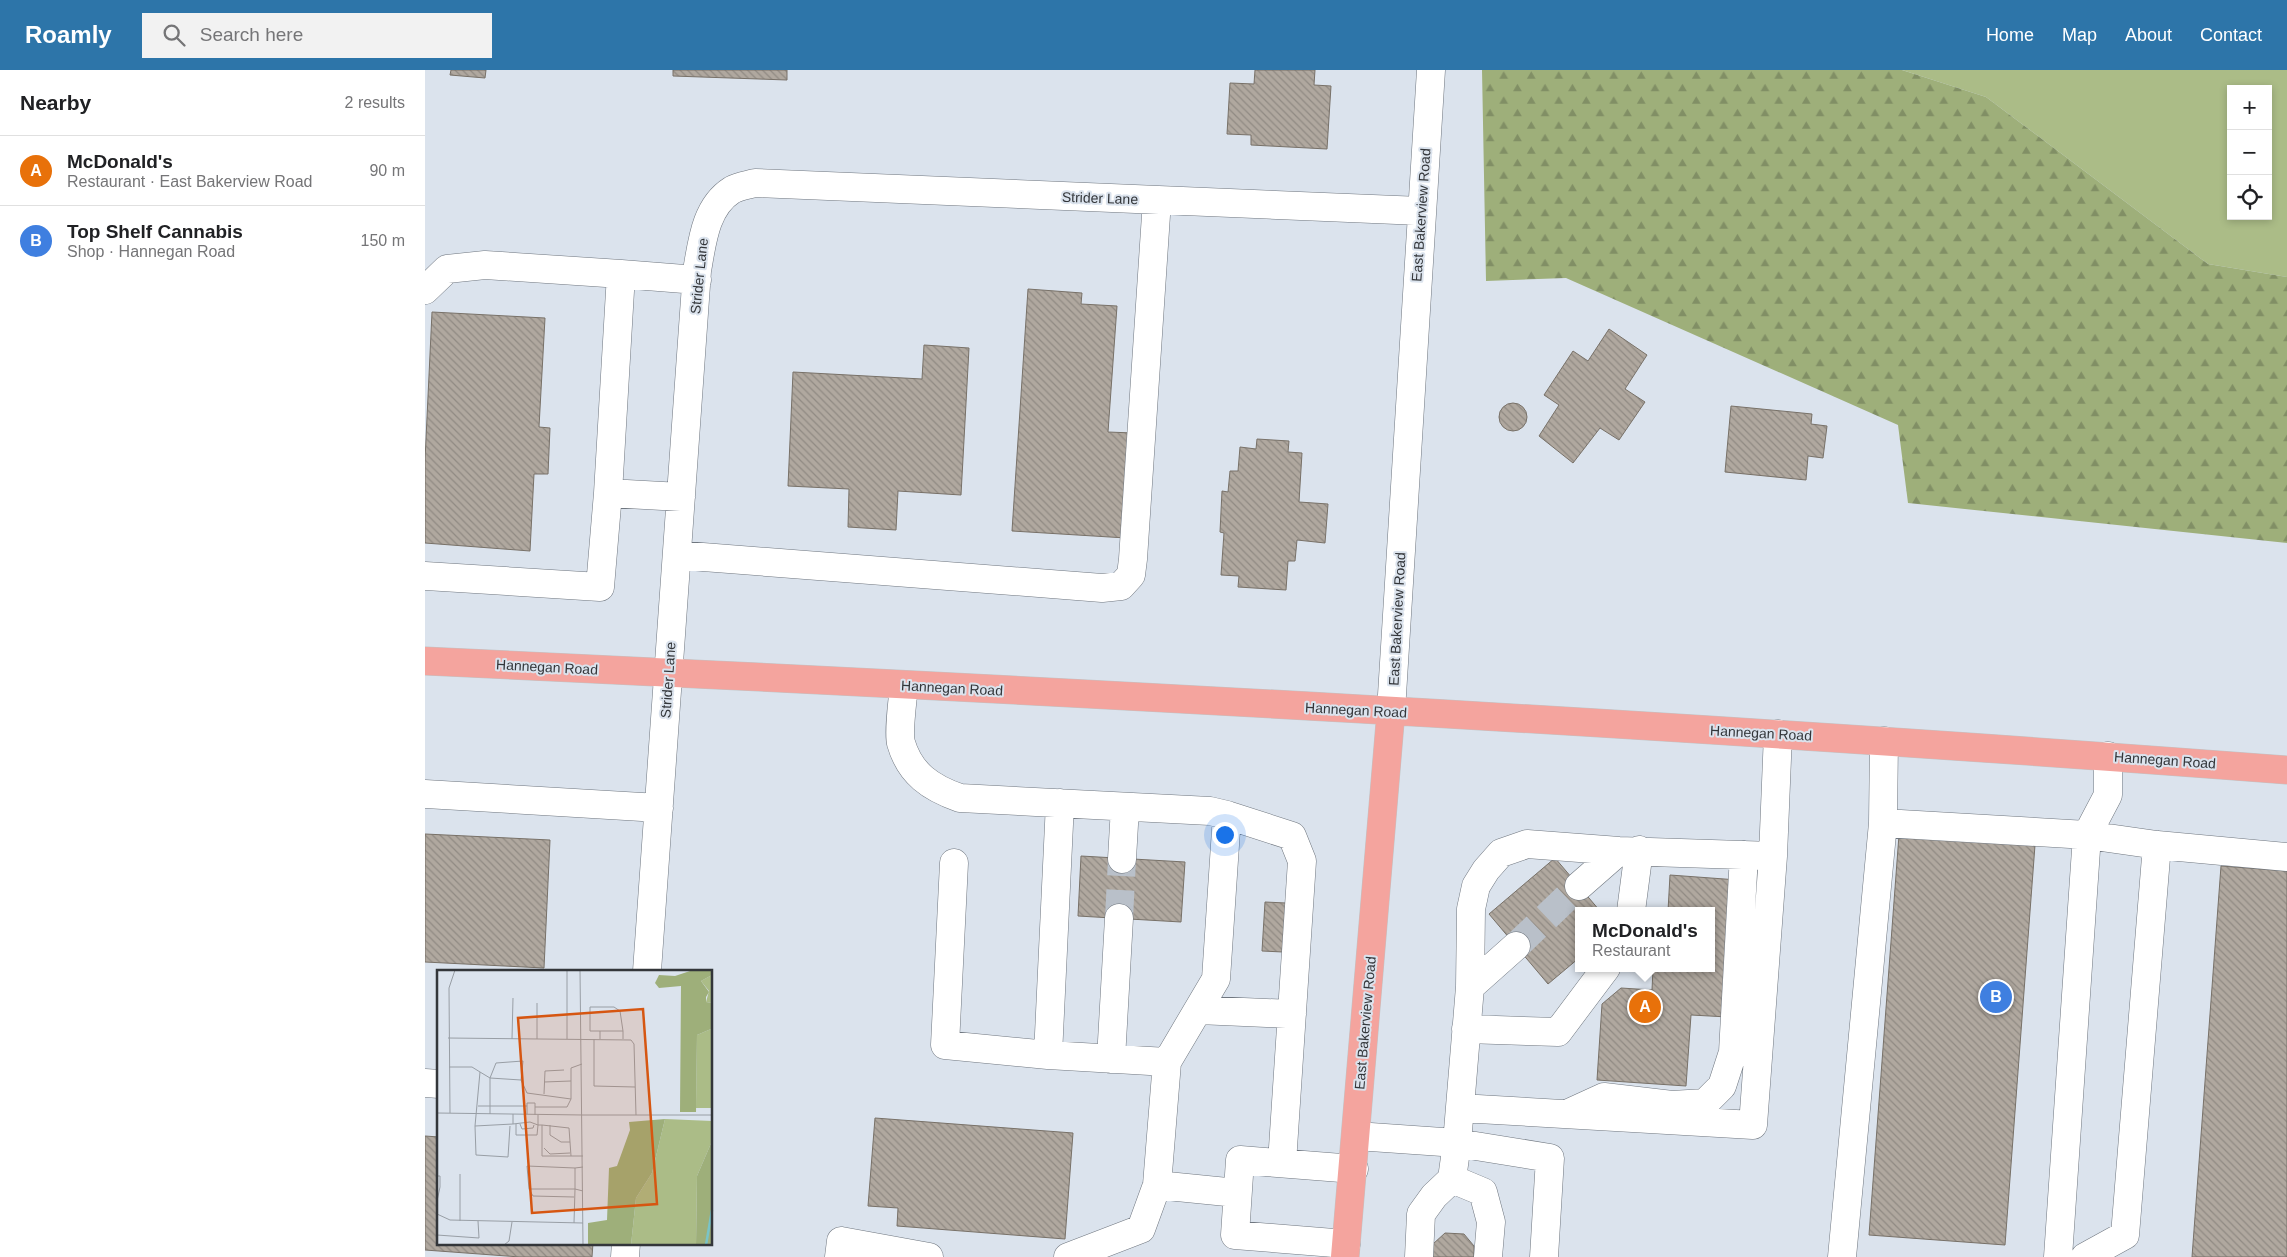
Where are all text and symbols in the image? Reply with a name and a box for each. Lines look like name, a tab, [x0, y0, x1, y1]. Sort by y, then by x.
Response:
search box	[142, 13, 492, 58]
text: Roamly	[25, 21, 112, 48]
icon: search	[160, 21, 188, 49]
text: Search here	[200, 24, 303, 45]
text: Home	[1986, 25, 2034, 45]
text: Map	[2062, 25, 2097, 45]
text: About	[2125, 25, 2172, 45]
text: Contact	[2200, 25, 2262, 45]
map controls	[2227, 85, 2272, 220]
button: +	[2227, 85, 2272, 130]
text: Nearby	[20, 91, 91, 114]
text: 2 results	[345, 94, 405, 111]
button: −	[2227, 130, 2272, 175]
street label: East Bakerview Road	[1408, 148, 1434, 282]
text: McDonald's	[67, 151, 173, 172]
text: A	[30, 162, 42, 179]
text: 90 m	[369, 162, 405, 179]
text: Restaurant · East Bakerview Road	[67, 173, 312, 190]
button: locate	[2227, 175, 2272, 220]
street label: Strider Lane	[1062, 189, 1139, 207]
text: Top Shelf Cannabis	[67, 221, 243, 242]
text: B	[30, 232, 42, 249]
text: 150 m	[361, 232, 405, 249]
street label: Strider Lane	[687, 237, 711, 315]
text: Shop · Hannegan Road	[67, 243, 235, 260]
street label: East Bakerview Road	[1386, 552, 1408, 686]
street label: Strider Lane	[657, 641, 679, 719]
street label: Hannegan Road	[496, 656, 598, 678]
street label: Hannegan Road	[901, 677, 1003, 699]
street label: Hannegan Road	[1305, 699, 1407, 721]
street label: Hannegan Road	[1710, 722, 1812, 744]
street label: Hannegan Road	[2114, 748, 2216, 772]
your location	[1212, 822, 1238, 848]
popup	[1575, 907, 1715, 972]
text: McDonald's	[1592, 920, 1698, 941]
text: Restaurant	[1592, 942, 1670, 959]
street label: East Bakerview Road	[1351, 956, 1379, 1090]
inset map	[437, 970, 713, 1244]
pin: B	[1980, 978, 2012, 1016]
pin: A	[1629, 988, 1661, 1026]

